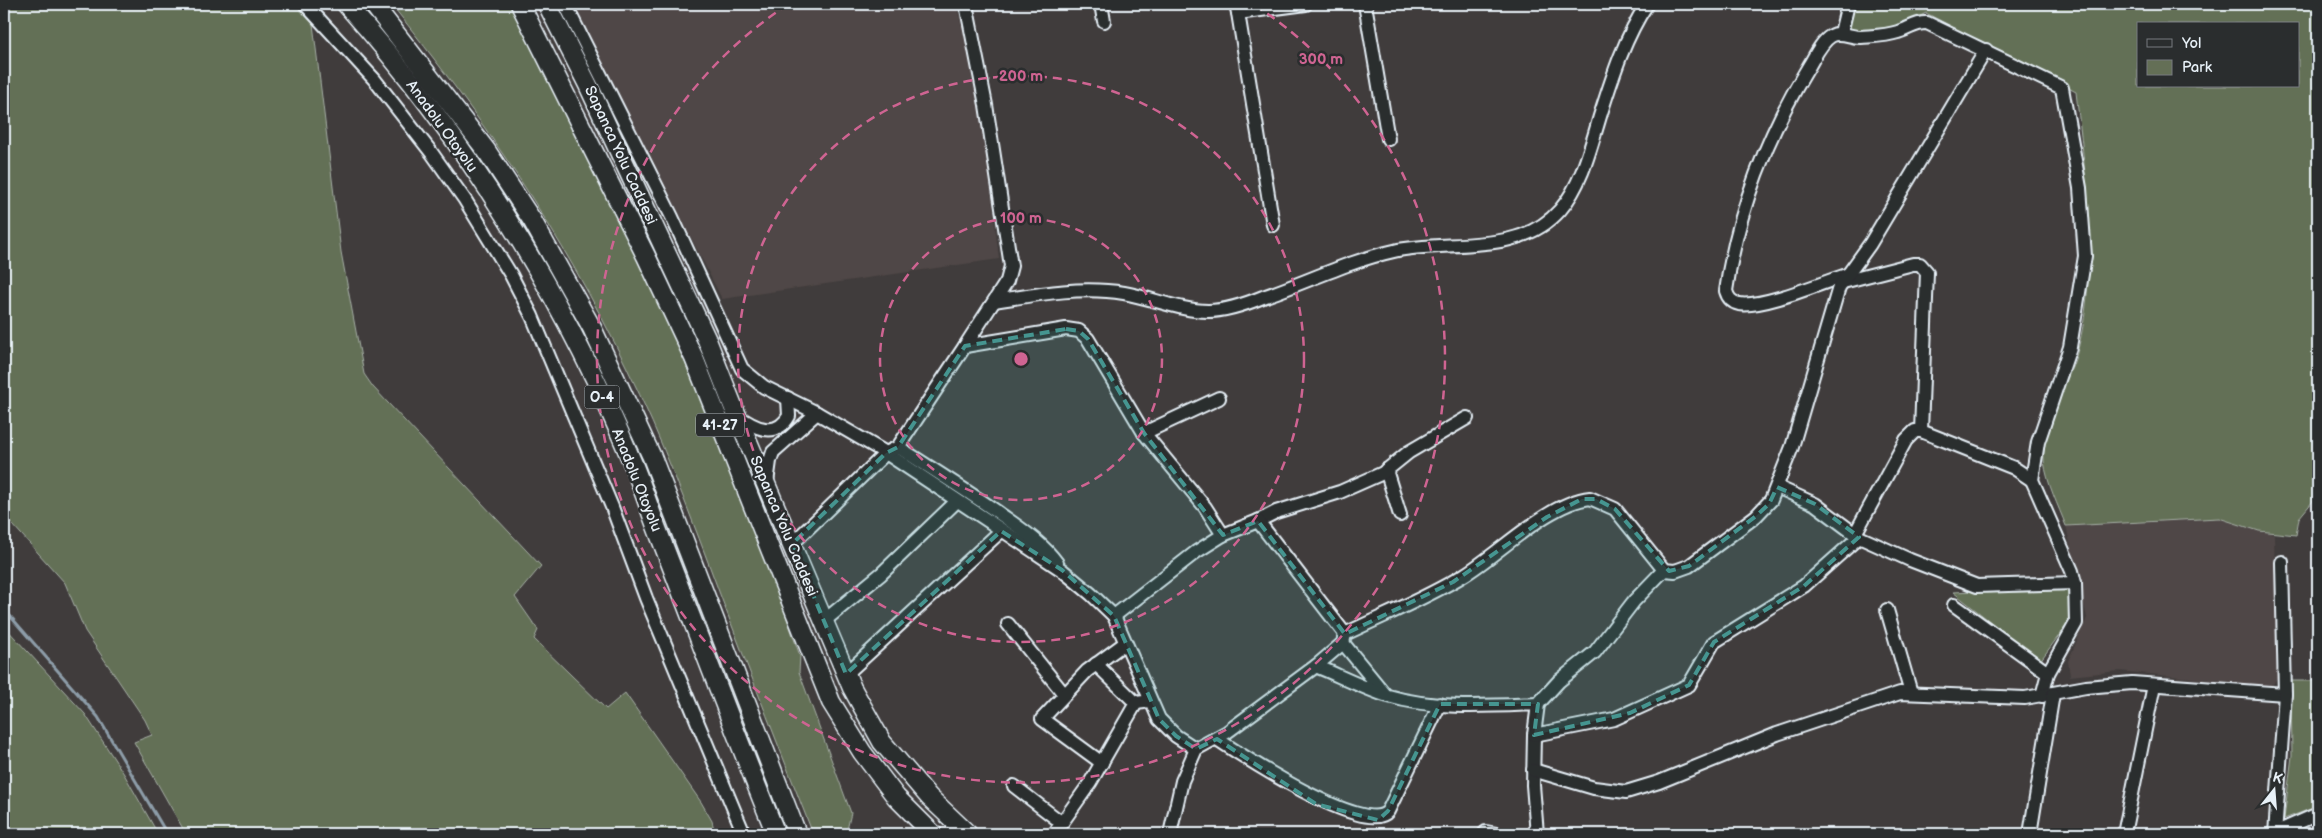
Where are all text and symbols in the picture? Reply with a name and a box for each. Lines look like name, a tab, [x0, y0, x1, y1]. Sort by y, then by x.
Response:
legend	[2137, 22, 2300, 88]
text: Yol	[2181, 34, 2201, 53]
text: 300 m	[1299, 50, 1343, 69]
text: Park	[2182, 58, 2213, 77]
text: 200 m	[999, 67, 1043, 86]
street label: Anadolu Otoyolu	[402, 76, 481, 176]
street label: Sapanca Yolu Caddesi	[580, 83, 661, 228]
text: 100 m	[1000, 209, 1042, 228]
centre of rings	[1012, 350, 1030, 368]
road number: O-4	[584, 386, 620, 408]
road number: 41-27	[696, 414, 744, 436]
street label: Anadolu Otoyolu	[607, 426, 666, 535]
street label: Sapanca Yolu Caddesi	[745, 453, 822, 599]
north arrow	[2250, 766, 2300, 816]
text: K	[2271, 769, 2285, 788]

